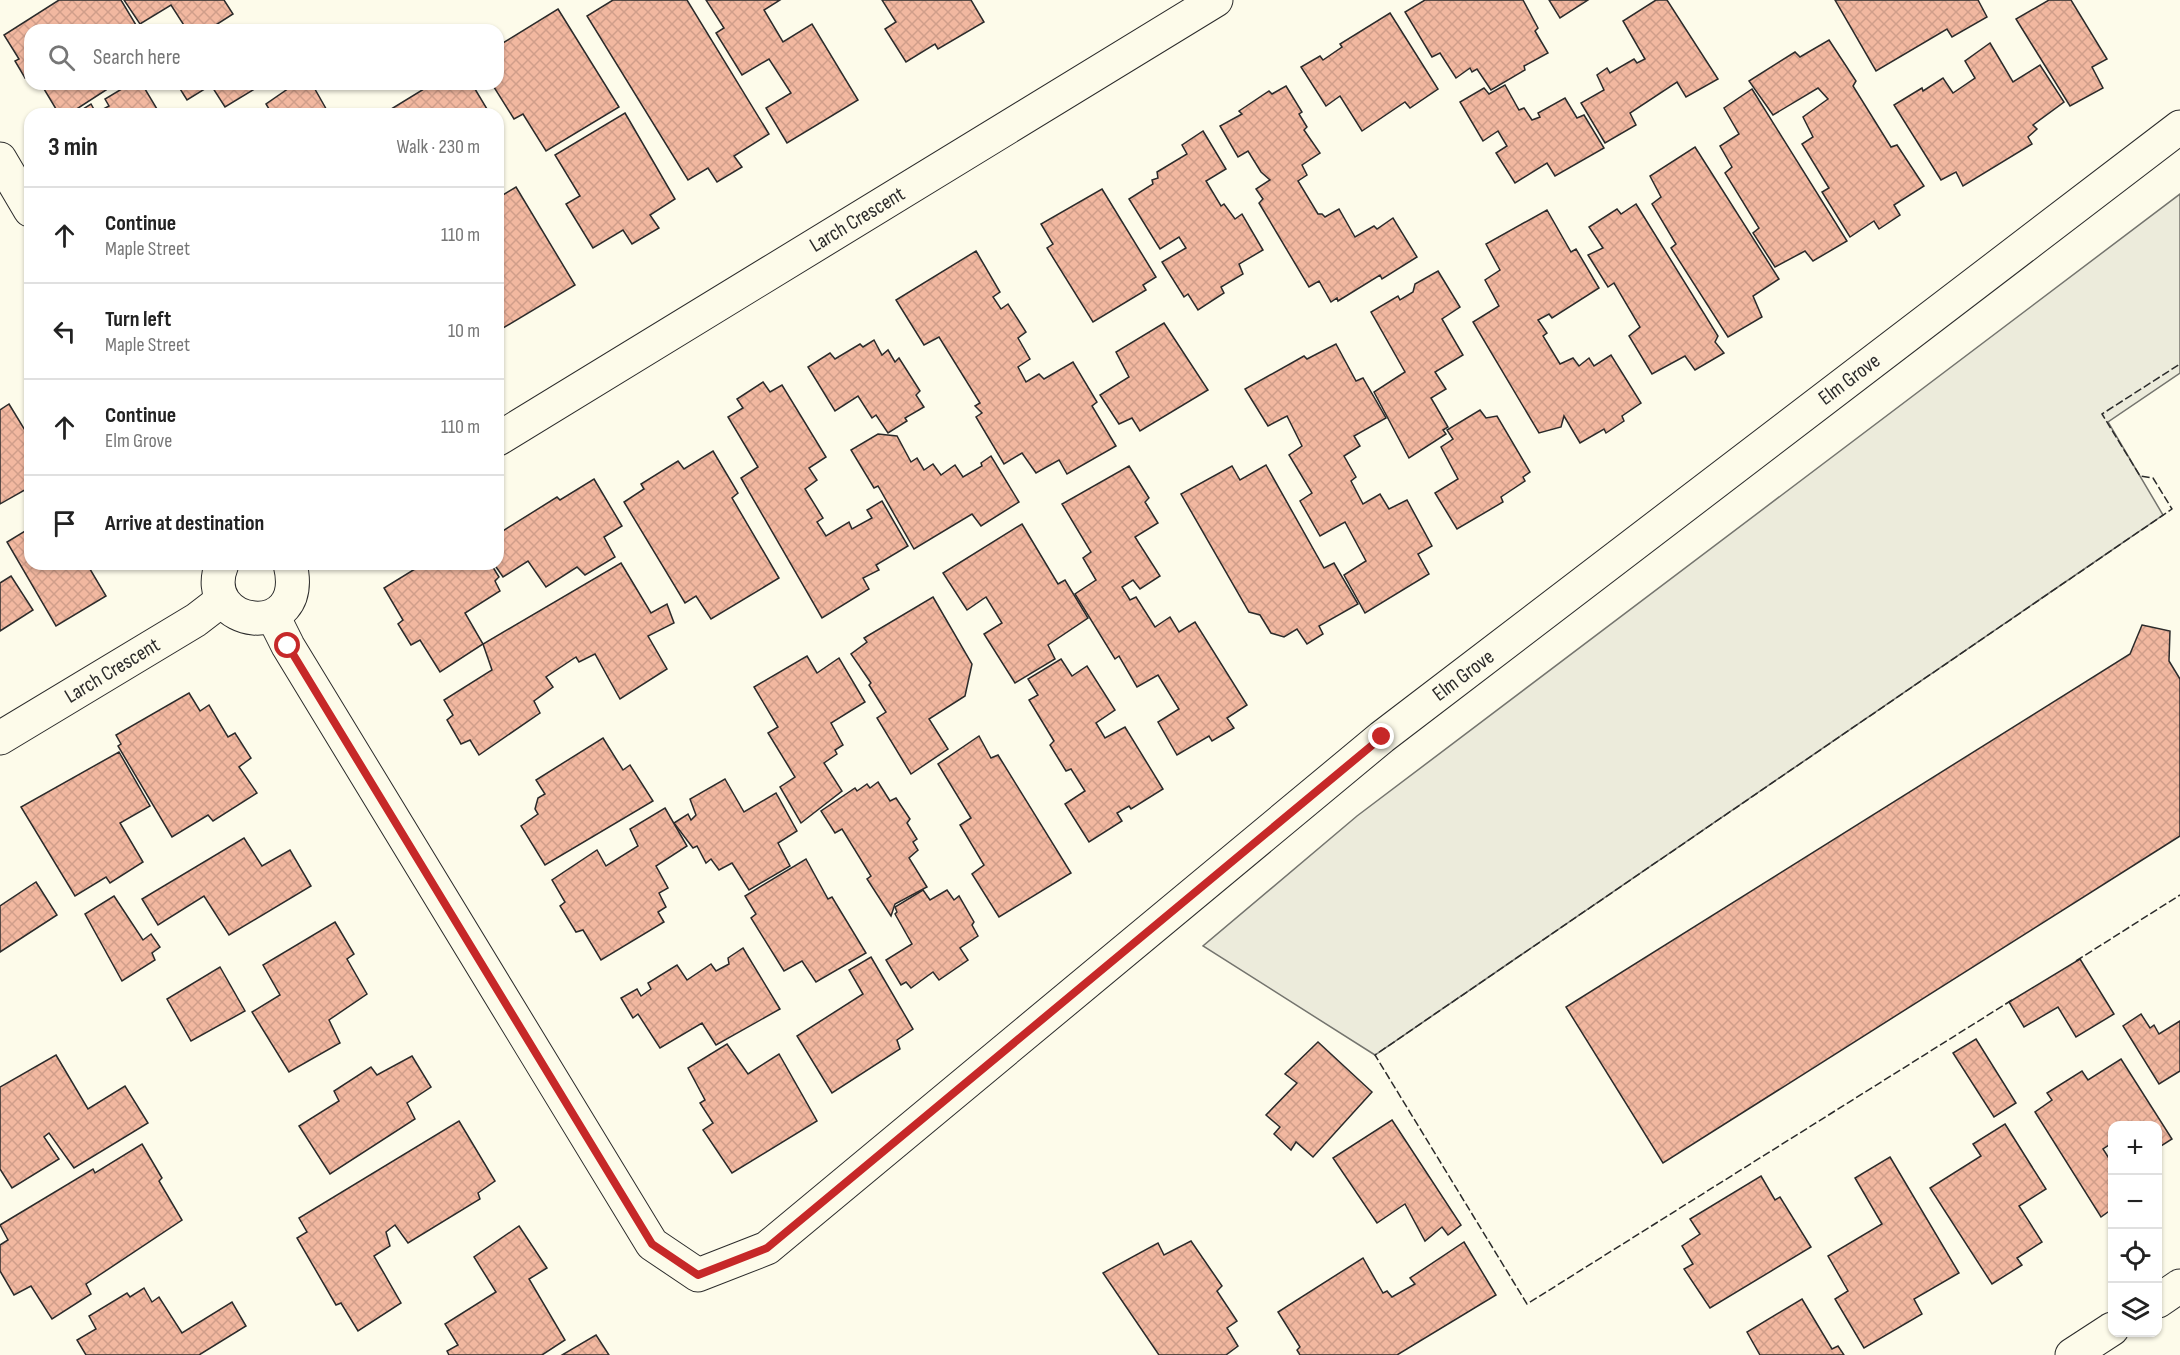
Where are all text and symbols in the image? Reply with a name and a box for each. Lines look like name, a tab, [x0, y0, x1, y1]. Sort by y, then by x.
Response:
search box	[24, 24, 504, 90]
icon: search	[45, 41, 78, 74]
text: Search here	[93, 44, 180, 71]
text: 3 min	[48, 132, 98, 163]
text: Walk · 230 m	[397, 135, 480, 159]
street label: Larch Crescent	[805, 181, 909, 258]
text: Continue	[105, 210, 176, 237]
icon: ahead	[48, 219, 81, 252]
text: 110 m	[441, 223, 480, 247]
text: Maple Street	[105, 237, 190, 261]
text: Turn left	[105, 306, 171, 333]
icon: left	[48, 315, 81, 348]
text: 10 m	[448, 319, 480, 343]
text: Maple Street	[105, 333, 190, 357]
street label: Elm Grove	[1814, 348, 1885, 411]
text: Continue	[105, 402, 176, 429]
icon: ahead	[48, 411, 81, 444]
text: 110 m	[441, 415, 480, 439]
text: Elm Grove	[105, 429, 172, 453]
icon: arrive	[48, 507, 81, 540]
text: Arrive at destination	[105, 510, 264, 537]
street label: Larch Crescent	[60, 632, 164, 709]
route start	[274, 632, 300, 658]
street label: Elm Grove	[1428, 644, 1499, 707]
route end	[1368, 723, 1394, 749]
map controls	[2108, 1121, 2162, 1337]
button: +	[2108, 1121, 2162, 1175]
button: −	[2108, 1175, 2162, 1229]
button: locate	[2108, 1229, 2162, 1283]
button: layers	[2108, 1283, 2162, 1337]

